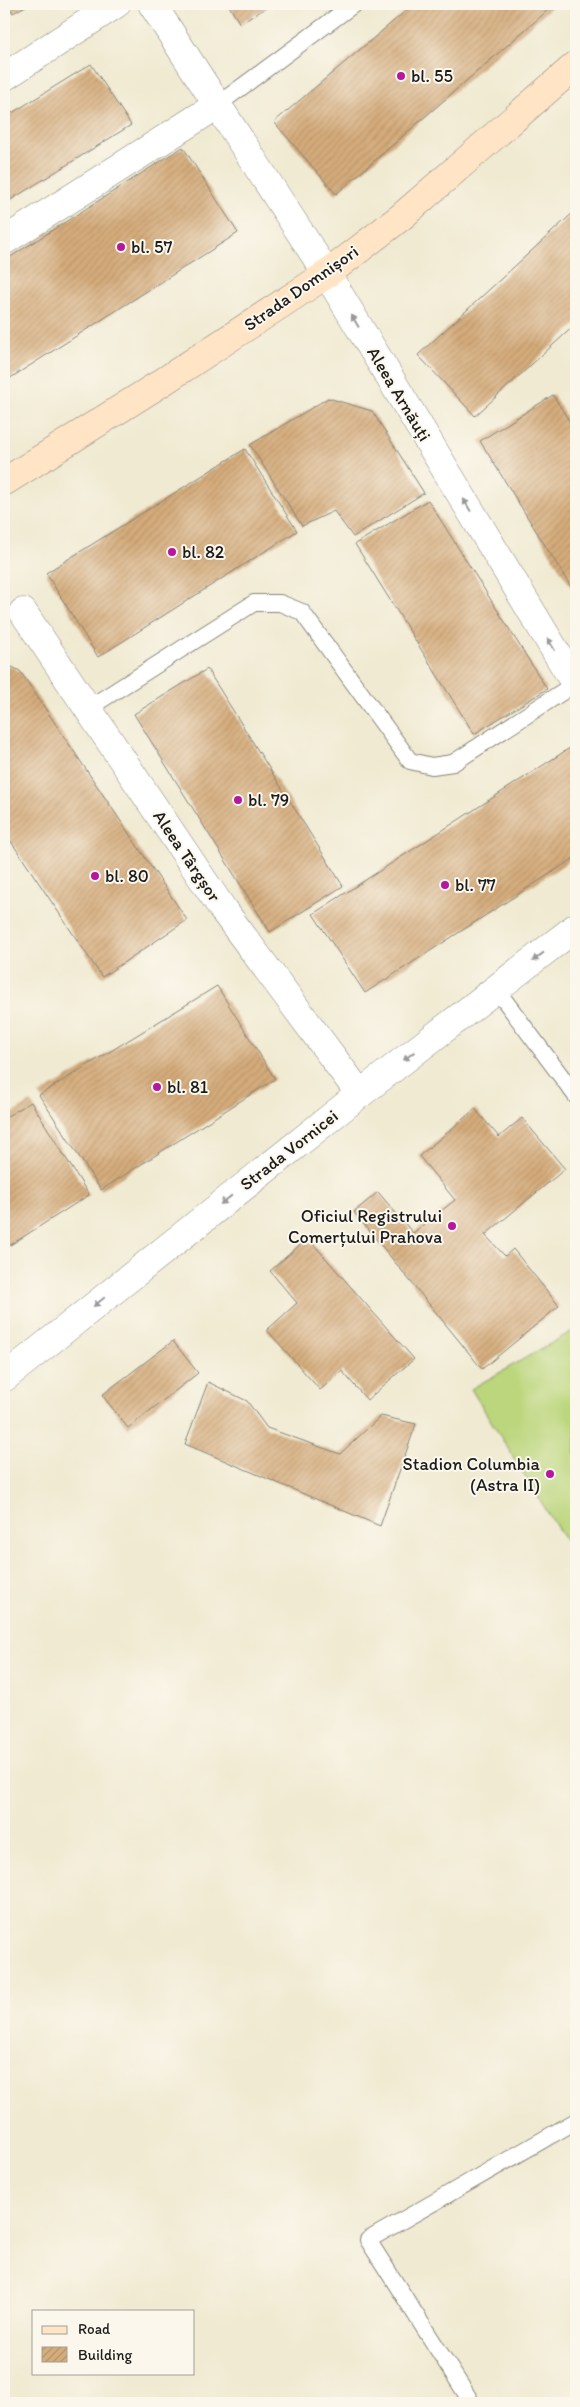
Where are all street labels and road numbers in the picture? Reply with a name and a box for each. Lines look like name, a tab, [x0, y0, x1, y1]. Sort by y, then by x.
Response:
street label: Strada Domnișori	[239, 240, 363, 336]
street label: Aleea Arnăuți	[362, 343, 436, 445]
street label: Aleea Târgșor	[148, 806, 226, 907]
street label: Strada Vornicei	[236, 1105, 342, 1195]

